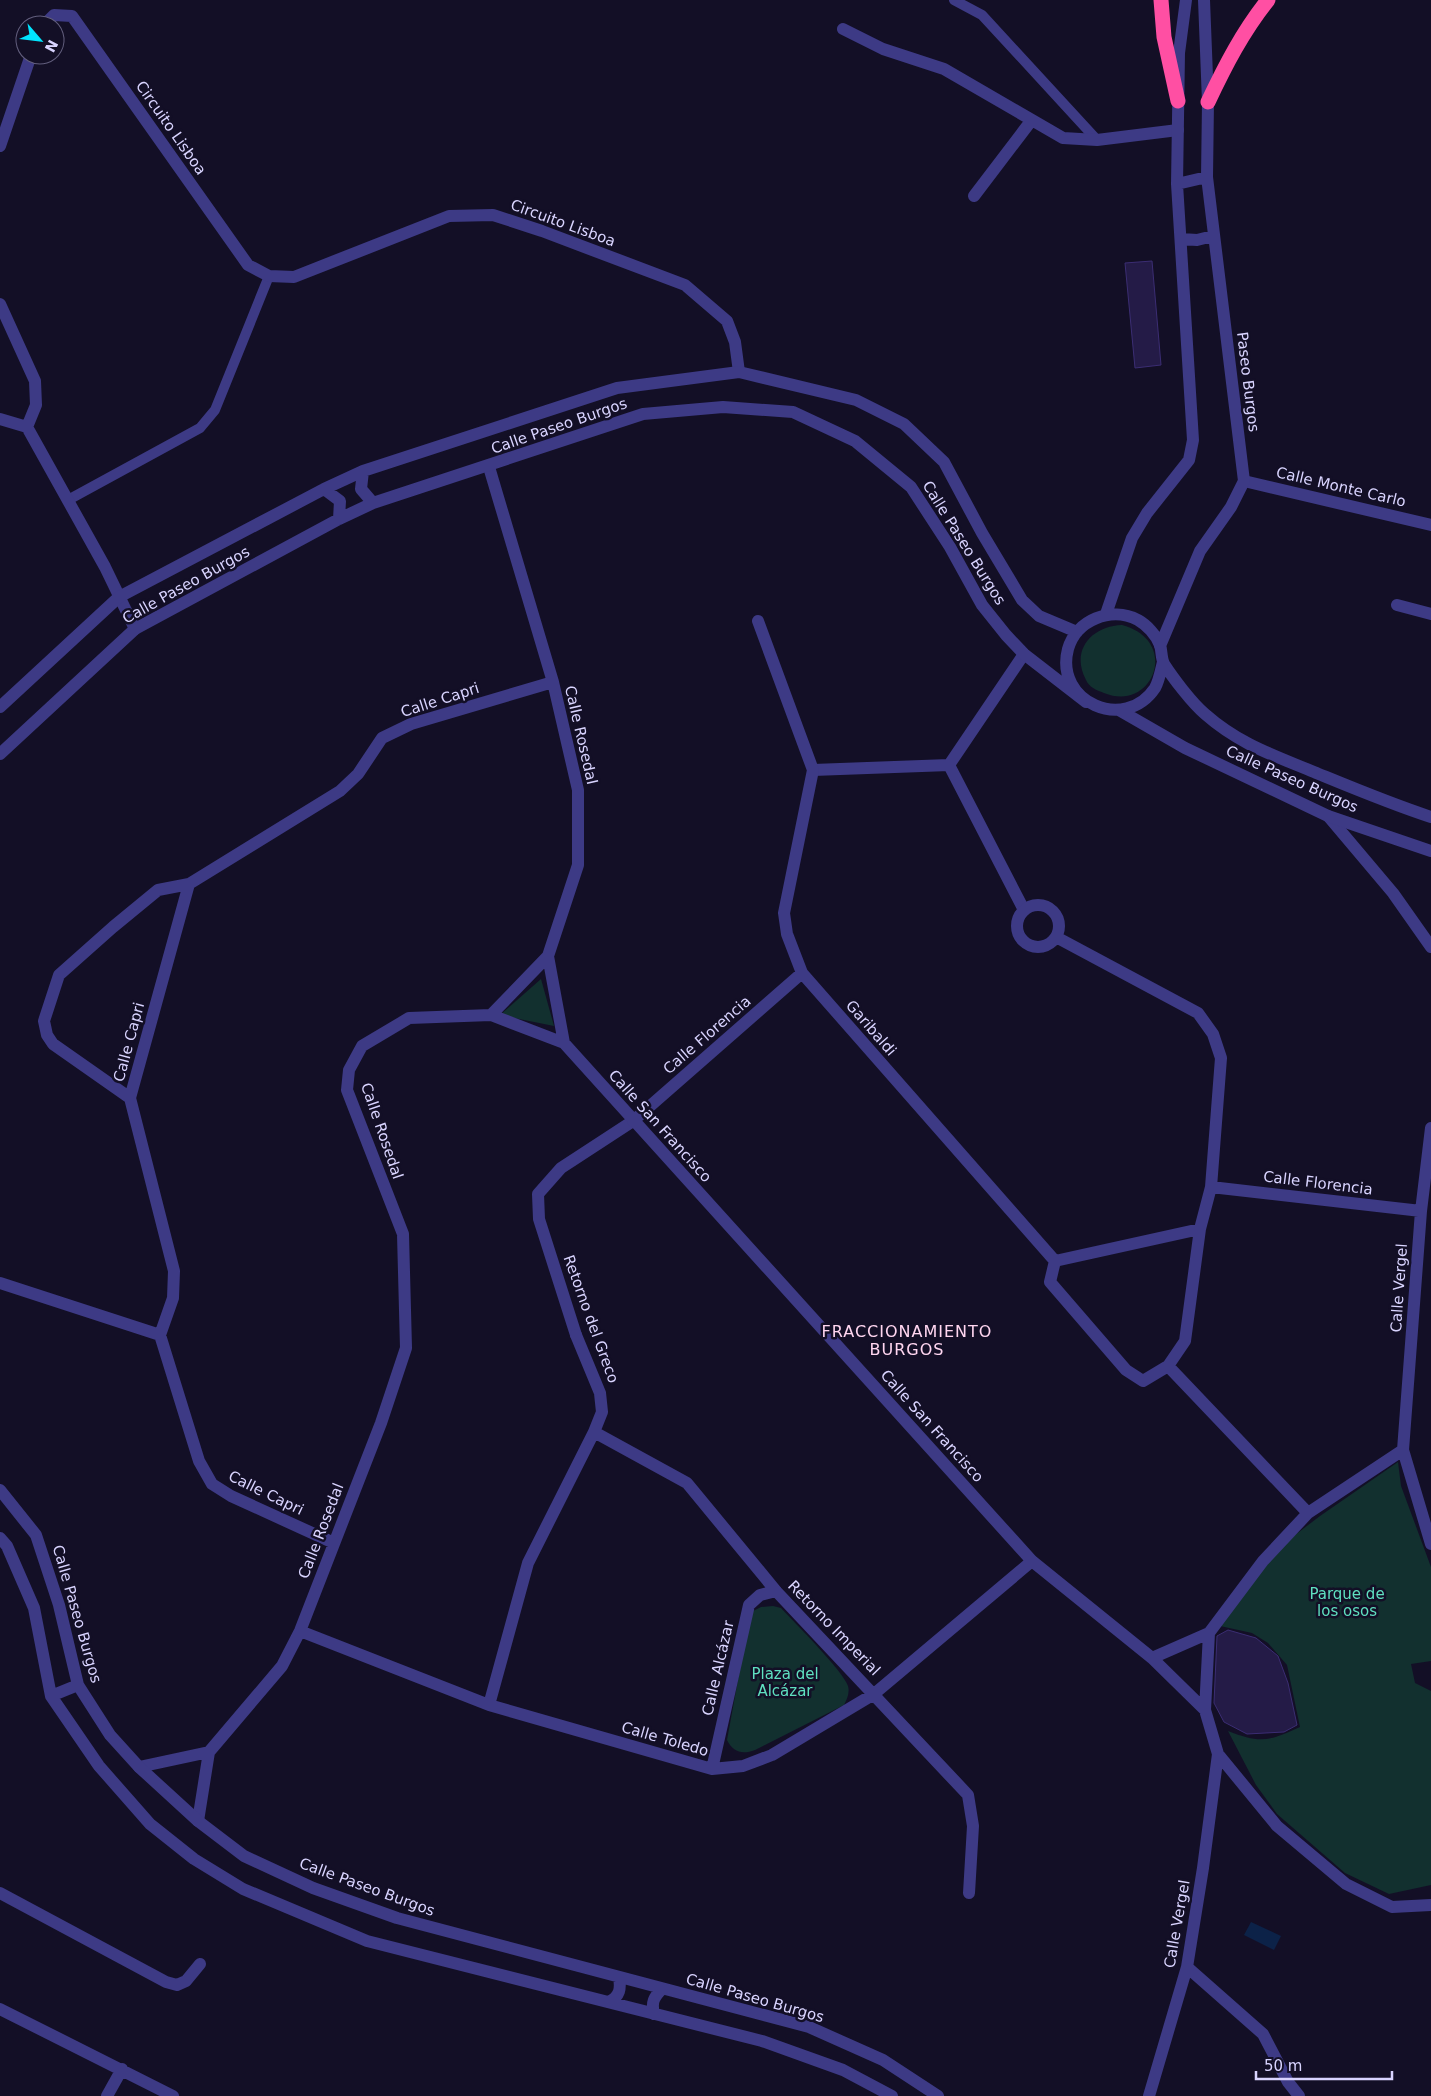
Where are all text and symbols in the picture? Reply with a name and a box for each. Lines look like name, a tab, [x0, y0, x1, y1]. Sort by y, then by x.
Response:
north arrow	[15, 15, 65, 65]
text: N	[42, 37, 61, 55]
street label: Circuito Lisboa	[132, 78, 210, 178]
street label: Circuito Lisboa	[508, 196, 618, 250]
street label: Paseo Burgos	[1233, 331, 1263, 433]
street label: Calle Paseo Burgos	[489, 394, 630, 458]
street label: Calle Monte Carlo	[1274, 463, 1408, 511]
street label: Calle Paseo Burgos	[919, 478, 1010, 608]
street label: Calle Paseo Burgos	[119, 542, 253, 627]
street label: Calle Capri	[398, 679, 482, 721]
street label: Calle Rosedal	[561, 684, 601, 786]
street label: Calle Paseo Burgos	[1223, 742, 1361, 816]
street label: Calle Florencia	[660, 992, 754, 1078]
street label: Garibaldi	[842, 997, 900, 1059]
street label: Calle Capri	[110, 1000, 148, 1084]
street label: Calle San Francisco	[605, 1066, 715, 1186]
street label: Calle Rosedal	[357, 1080, 407, 1182]
street label: Calle Florencia	[1262, 1167, 1374, 1199]
street label: Calle Vergel	[1387, 1243, 1411, 1333]
street label: Retorno del Greco	[559, 1252, 623, 1386]
district label: FRACCIONAMIENTO BURGOS	[822, 1322, 992, 1359]
street label: Calle San Francisco	[877, 1366, 987, 1486]
street label: Calle Capri	[225, 1467, 307, 1519]
street label: Calle Rosedal	[295, 1481, 347, 1581]
street label: Calle Paseo Burgos	[49, 1543, 105, 1685]
street label: Retorno Imperial	[784, 1577, 884, 1679]
park label: Parque de los osos	[1309, 1585, 1385, 1620]
street label: Calle Alcázar	[698, 1618, 738, 1717]
park label: Plaza del Alcázar	[751, 1665, 819, 1700]
street label: Calle Toledo	[619, 1718, 711, 1760]
street label: Calle Paseo Burgos	[297, 1854, 437, 1920]
street label: Calle Vergel	[1160, 1879, 1194, 1969]
street label: Calle Paseo Burgos	[684, 1970, 826, 2026]
scale bar	[1256, 2048, 1392, 2080]
text: 50 m	[1264, 2057, 1302, 2075]

